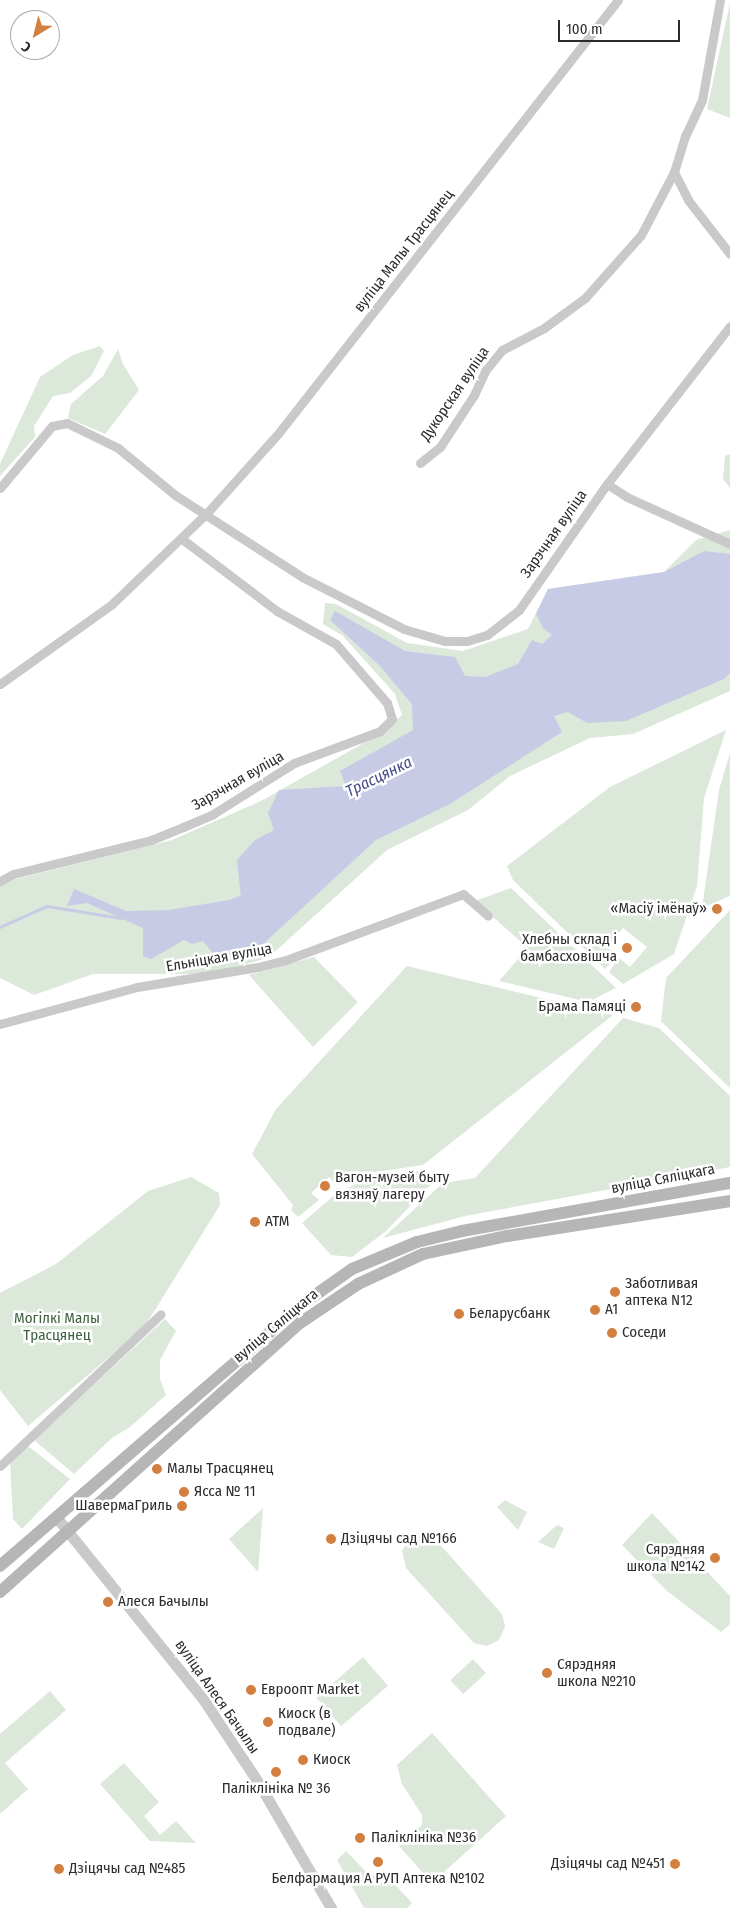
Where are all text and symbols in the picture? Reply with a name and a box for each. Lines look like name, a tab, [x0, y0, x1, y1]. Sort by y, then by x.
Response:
north arrow	[10, 10, 60, 60]
scale bar	[560, 10, 682, 42]
text: 100 m	[566, 20, 603, 38]
text: С	[19, 38, 34, 56]
street label: вуліца Малы Трасцянец	[351, 186, 457, 316]
street label: Дукорская вуліца	[417, 343, 493, 445]
street label: Зарэчная вуліца	[517, 487, 591, 581]
street label: Зарэчная вуліца	[189, 747, 287, 815]
water label: Трасцянка	[343, 753, 415, 801]
place label: «Масіў імёнаў»	[610, 900, 707, 918]
marker: «Масіў імёнаў»	[711, 903, 723, 915]
place label: Хлебны склад і бамбасховішча	[520, 930, 617, 965]
street label: Ельніцкая вуліца	[165, 940, 273, 976]
marker: Хлебны склад і бамбасховішча	[621, 942, 633, 954]
place label: Брама Памяці	[538, 998, 626, 1016]
marker: Брама Памяці	[630, 1001, 642, 1013]
street label: вуліца Сяліцкага	[610, 1160, 716, 1198]
place label: Вагон-музей быту вязняў лагеру	[335, 1168, 449, 1203]
marker: Вагон-музей быту вязняў лагеру	[319, 1180, 331, 1192]
place label: АТМ	[265, 1213, 289, 1231]
marker: АТМ	[249, 1216, 261, 1228]
place label: Заботливая аптека N12	[625, 1274, 698, 1309]
street label: вуліца Сяліцкага	[230, 1285, 322, 1367]
marker: Заботливая аптека N12	[609, 1286, 621, 1298]
place label: A1	[605, 1301, 618, 1319]
marker: A1	[589, 1304, 601, 1316]
place label: Беларусбанк	[469, 1305, 550, 1323]
marker: Беларусбанк	[453, 1308, 465, 1320]
park label: Могілкі Малы Трасцянец	[14, 1309, 100, 1344]
place label: Соседи	[622, 1324, 666, 1342]
marker: Соседи	[606, 1327, 618, 1339]
place label: Малы Трасцянец	[167, 1460, 273, 1478]
marker: Малы Трасцянец	[151, 1463, 163, 1475]
place label: Ясса № 11	[194, 1483, 256, 1501]
marker: Ясса № 11	[178, 1486, 190, 1498]
place label: ШавермаГриль	[75, 1497, 172, 1515]
marker: ШавермаГриль	[176, 1500, 188, 1512]
place label: Дзіцячы сад №166	[341, 1530, 457, 1548]
marker: Дзіцячы сад №166	[325, 1533, 337, 1545]
place label: Сярэдняя школа №142	[626, 1540, 705, 1575]
marker: Сярэдняя школа №142	[709, 1552, 721, 1564]
place label: Алеся Бачылы	[118, 1593, 209, 1611]
marker: Алеся Бачылы	[102, 1596, 114, 1608]
street label: вуліца Алеся Бачылы	[171, 1637, 263, 1757]
place label: Сярэдняя школа №210	[557, 1655, 636, 1690]
marker: Сярэдняя школа №210	[541, 1667, 553, 1679]
place label: Евроопт Market	[261, 1681, 359, 1699]
marker: Евроопт Market	[245, 1684, 257, 1696]
place label: Киоск (в подвале)	[278, 1704, 336, 1739]
marker: Киоск (в подвале)	[262, 1716, 274, 1728]
place label: Киоск	[313, 1751, 350, 1769]
marker: Киоск	[297, 1754, 309, 1766]
marker: Паліклініка № 36	[270, 1766, 282, 1778]
place label: Паліклініка № 36	[222, 1780, 330, 1798]
place label: Паліклініка №36	[371, 1829, 476, 1847]
marker: Паліклініка №36	[353, 1831, 367, 1845]
place label: Дзіцячы сад №451	[551, 1855, 665, 1873]
marker: Белфармация А РУП Аптека №102	[372, 1856, 384, 1868]
marker: Дзіцячы сад №451	[669, 1858, 681, 1870]
place label: Дзіцячы сад №485	[69, 1860, 186, 1878]
marker: Дзіцячы сад №485	[53, 1863, 65, 1875]
place label: Белфармация А РУП Аптека №102	[271, 1870, 485, 1888]

